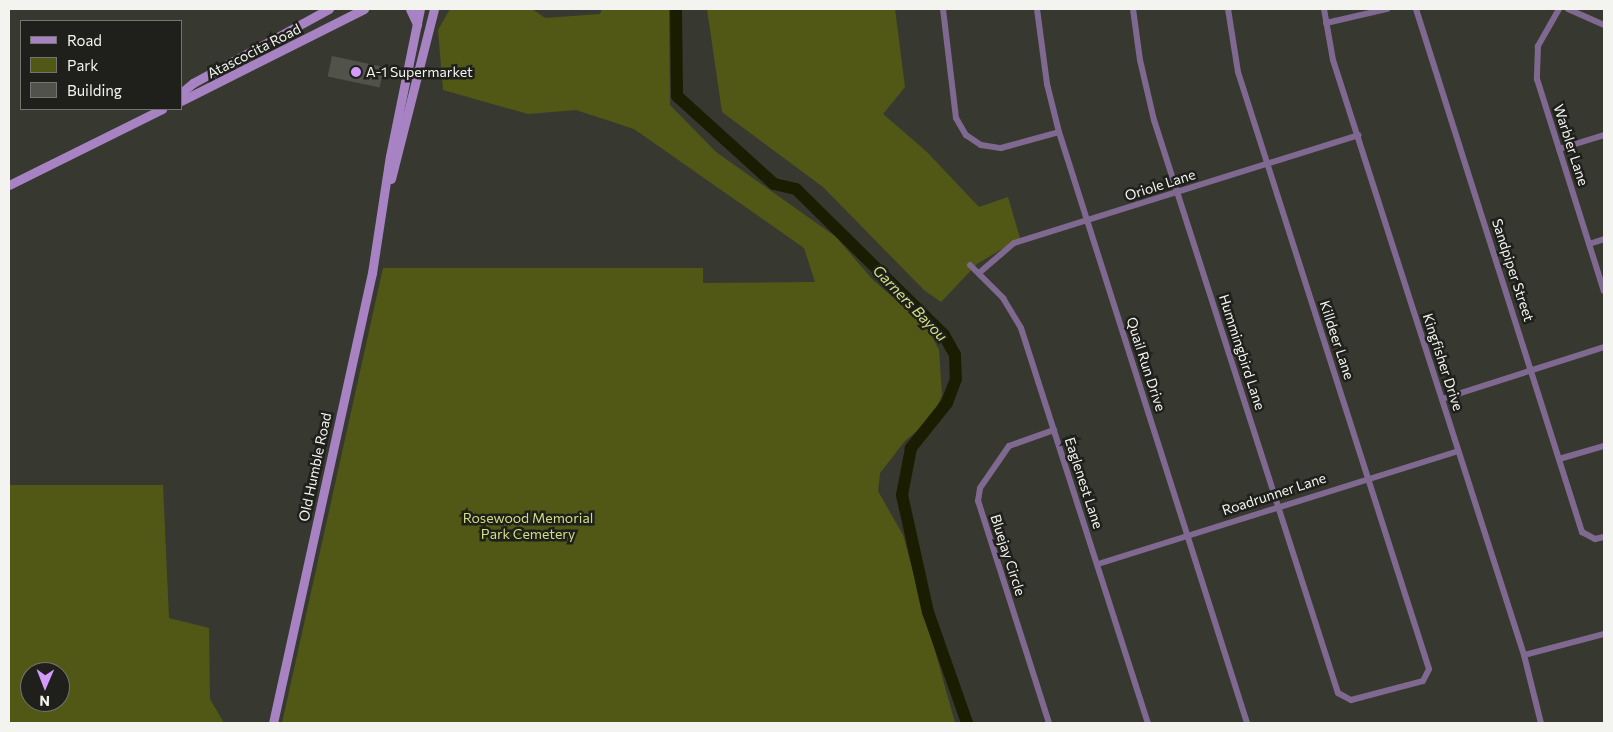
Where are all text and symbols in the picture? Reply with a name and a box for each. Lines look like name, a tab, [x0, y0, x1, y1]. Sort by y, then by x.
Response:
legend	[20, 20, 182, 110]
street label: Atascocita Road	[204, 20, 304, 82]
text: Road	[67, 31, 102, 49]
text: Park	[67, 56, 98, 74]
place label: A-1 Supermarket	[366, 64, 473, 80]
marker: A-1 Supermarket	[350, 66, 362, 78]
text: Building	[67, 81, 122, 99]
street label: Warbler Lane	[1550, 102, 1592, 188]
street label: Oriole Lane	[1123, 166, 1197, 204]
street label: Sandpiper Street	[1488, 217, 1538, 323]
water label: Garners Bayou	[869, 261, 951, 345]
street label: Hummingbird Lane	[1215, 292, 1269, 412]
street label: Killdeer Lane	[1316, 298, 1358, 382]
street label: Kingfisher Drive	[1419, 311, 1467, 413]
street label: Quail Run Drive	[1123, 315, 1169, 413]
street label: Old Humble Road	[295, 411, 335, 523]
street label: Eaglenest Lane	[1061, 435, 1107, 531]
street label: Roadrunner Lane	[1220, 469, 1328, 519]
park label: Rosewood Memorial Park Cemetery	[463, 510, 593, 542]
street label: Bluejay Circle	[987, 512, 1029, 598]
north arrow	[20, 662, 70, 712]
text: N	[39, 693, 50, 710]

